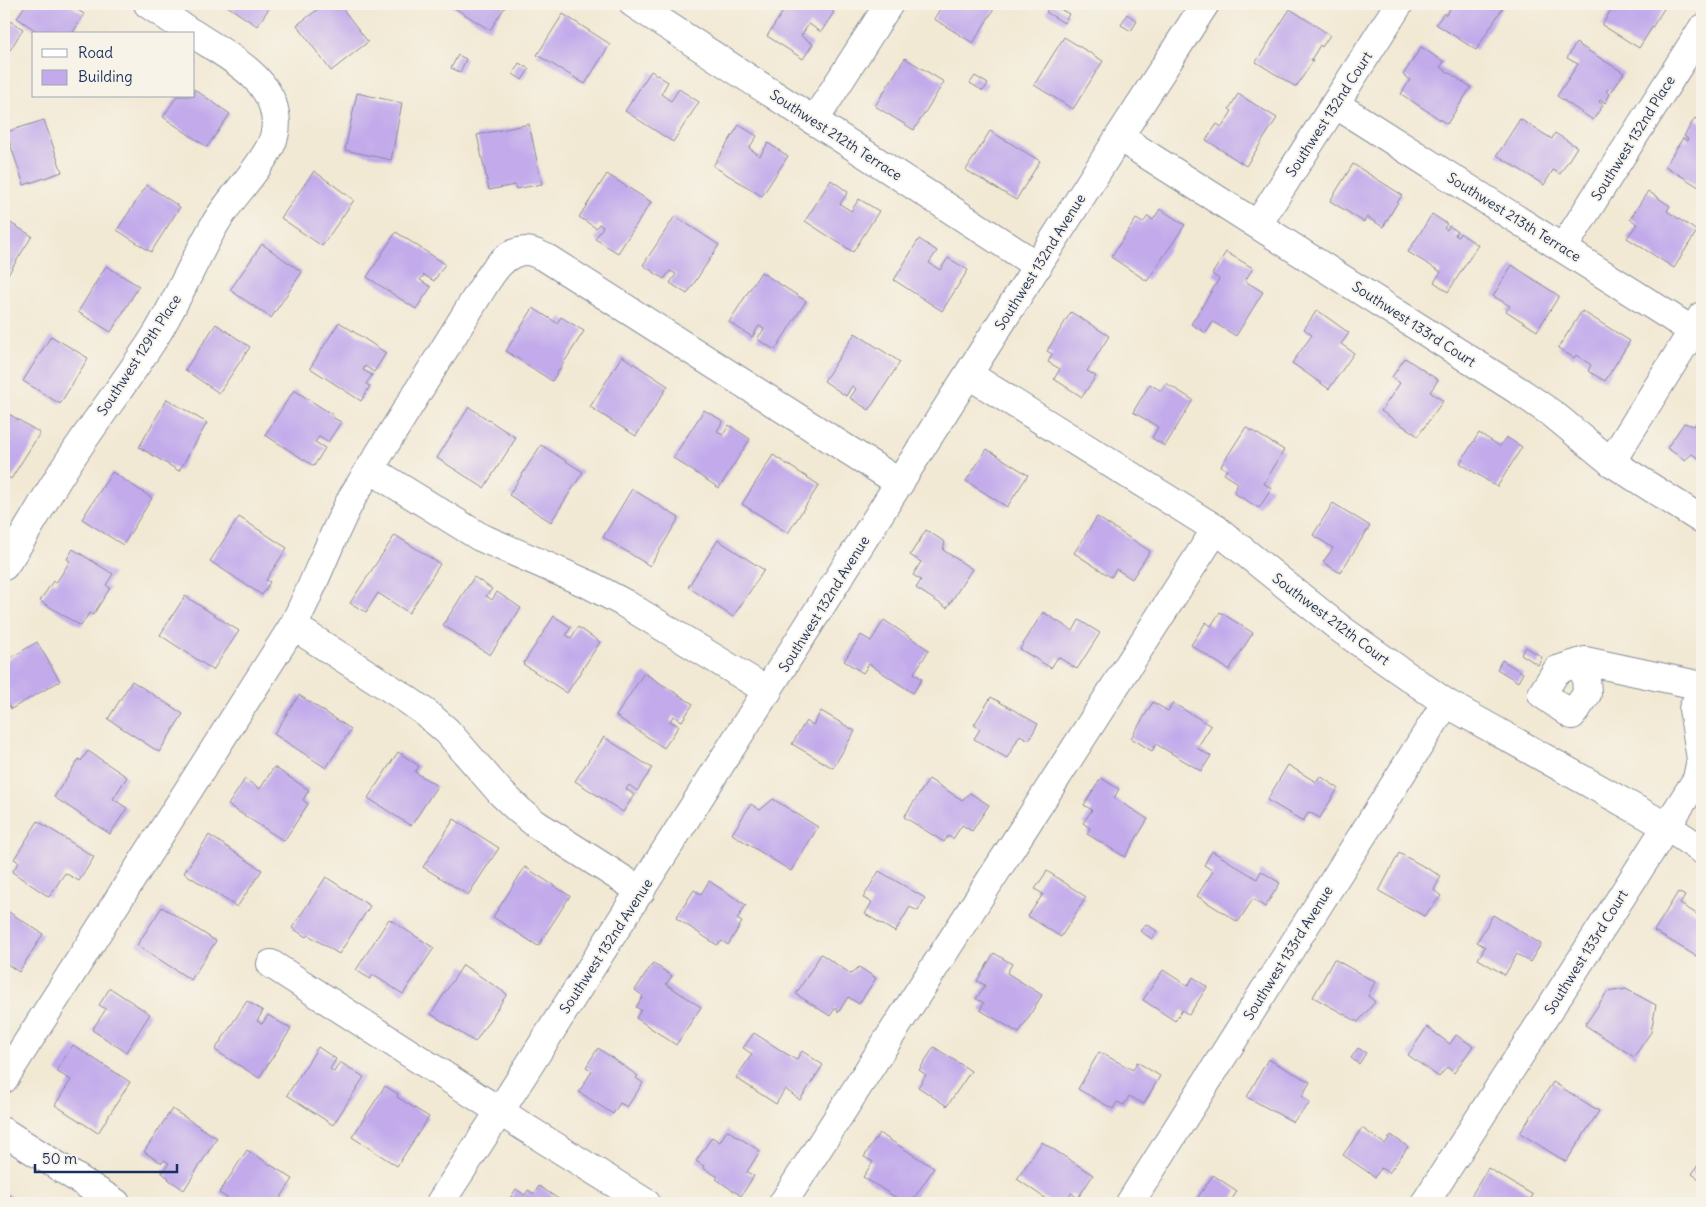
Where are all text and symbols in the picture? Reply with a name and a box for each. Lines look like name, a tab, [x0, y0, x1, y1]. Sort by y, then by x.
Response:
legend	[32, 32, 195, 98]
text: Road	[78, 43, 113, 62]
street label: Southwest 132nd Court	[1282, 48, 1376, 180]
text: Building	[78, 67, 133, 86]
street label: Southwest 132nd Place	[1587, 72, 1679, 204]
street label: Southwest 212th Terrace	[767, 86, 905, 184]
street label: Southwest 213th Terrace	[1444, 168, 1584, 266]
street label: Southwest 132nd Avenue	[991, 191, 1089, 333]
street label: Southwest 133rd Court	[1349, 277, 1479, 371]
street label: Southwest 129th Place	[93, 291, 185, 419]
street label: Southwest 132nd Avenue	[775, 533, 873, 675]
street label: Southwest 212th Court	[1269, 569, 1393, 669]
street label: Southwest 132nd Avenue	[556, 875, 656, 1017]
street label: Southwest 133rd Avenue	[1239, 883, 1337, 1023]
street label: Southwest 133rd Court	[1540, 886, 1632, 1018]
scale bar	[35, 1142, 178, 1174]
text: 50 m	[42, 1149, 77, 1168]

